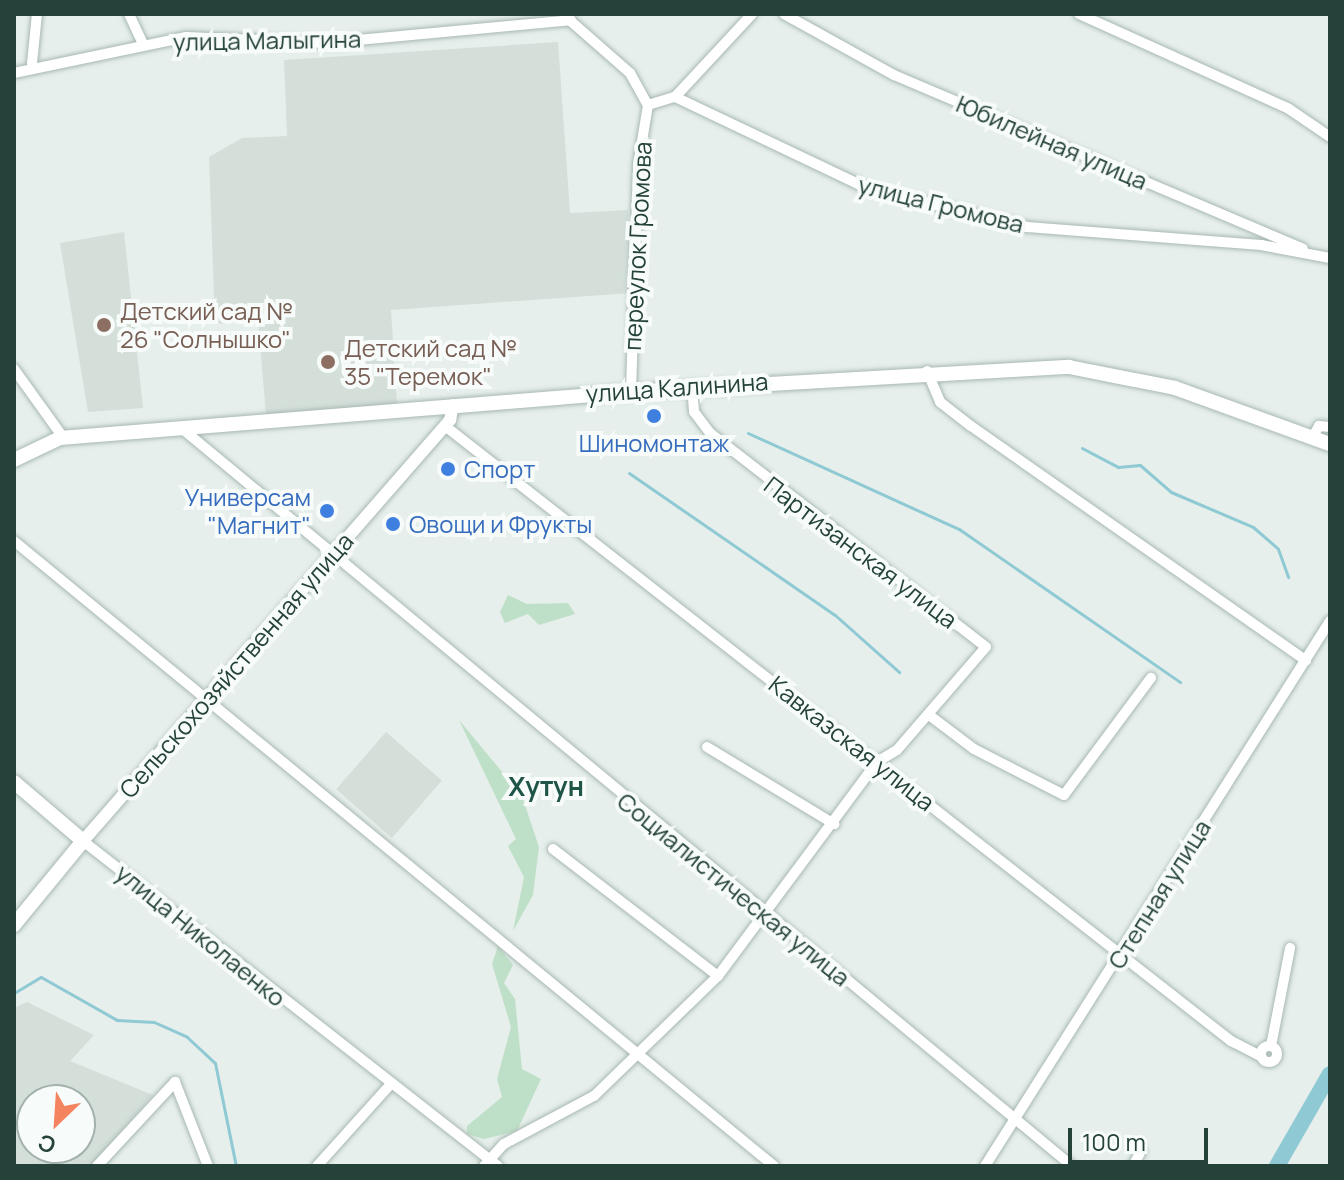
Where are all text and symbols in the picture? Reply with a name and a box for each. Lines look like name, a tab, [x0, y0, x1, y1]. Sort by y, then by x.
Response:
street label: улица Малыгина	[173, 24, 361, 56]
street label: Юбилейная улица	[952, 89, 1152, 195]
street label: переулок Громова	[617, 141, 657, 351]
street label: улица Громова	[855, 170, 1027, 238]
place label: Детский сад № 26 "Солнышко"	[120, 297, 293, 353]
marker: Детский сад № 26 "Солнышко"	[95, 316, 113, 334]
place label: Детский сад № 35 "Теремок"	[344, 334, 517, 390]
marker: Детский сад № 35 "Теремок"	[319, 353, 337, 371]
street label: улица Калинина	[585, 366, 769, 408]
marker: Шиномонтаж	[645, 407, 663, 425]
place label: Шиномонтаж	[579, 429, 729, 457]
place label: Спорт	[464, 455, 535, 483]
marker: Спорт	[439, 460, 457, 478]
street label: Партизанская улица	[759, 470, 963, 634]
place label: Универсам "Магнит"	[184, 483, 311, 539]
marker: Универсам "Магнит"	[318, 502, 336, 520]
place label: Овощи и Фрукты	[409, 510, 592, 538]
marker: Овощи и Фрукты	[384, 515, 402, 533]
street label: Сельскохозяйственная улица	[113, 527, 359, 803]
street label: Кавказская улица	[763, 669, 941, 817]
district label: Хутун	[508, 771, 584, 803]
street label: Социалистическая улица	[612, 786, 856, 992]
street label: Степная улица	[1102, 814, 1216, 974]
street label: улица Николаенко	[110, 858, 292, 1012]
north arrow	[16, 1084, 96, 1164]
scale bar	[1072, 1112, 1212, 1162]
text: 100 m	[1082, 1125, 1146, 1158]
text: С	[33, 1127, 60, 1161]

